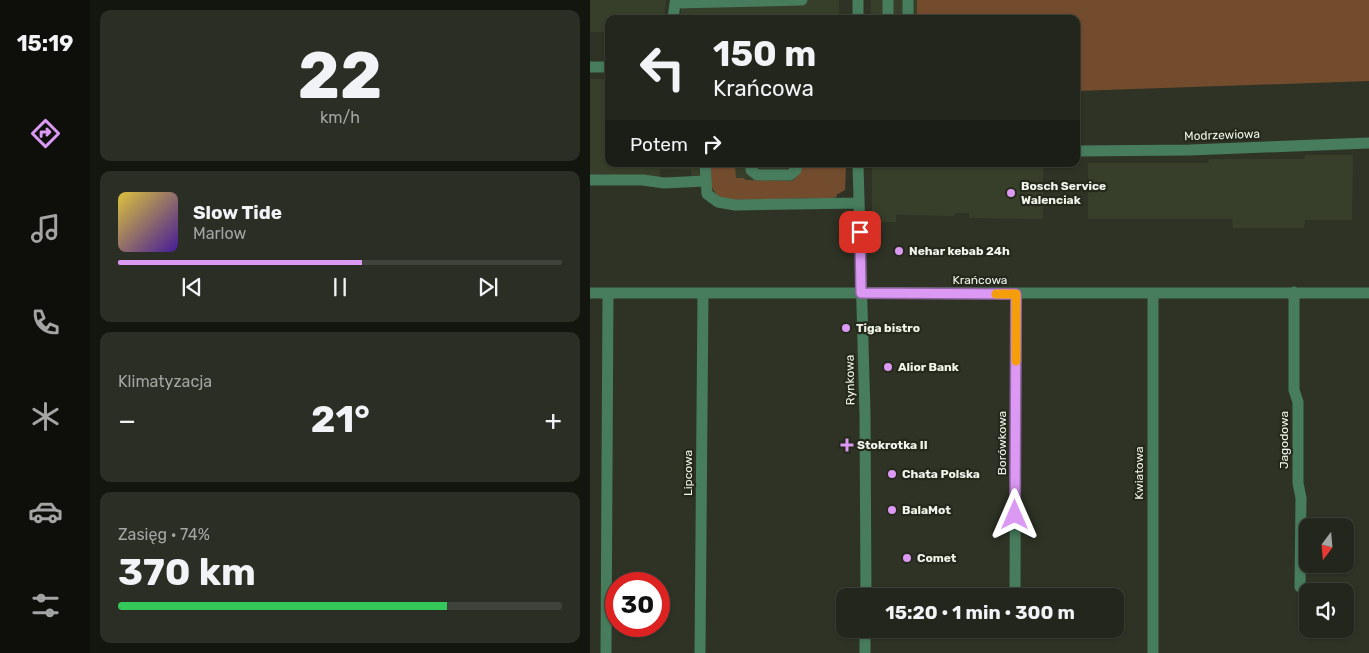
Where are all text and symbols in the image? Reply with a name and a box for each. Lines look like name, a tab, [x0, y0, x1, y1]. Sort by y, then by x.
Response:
text: 15:19	[17, 30, 73, 57]
text: 150 m	[713, 33, 816, 75]
icon: left	[630, 35, 695, 100]
text: 22	[298, 37, 382, 114]
text: Krańcowa	[713, 75, 814, 102]
text: km/h	[320, 108, 360, 127]
icon: directions	[28, 116, 63, 151]
street label: Modrzewiowa	[1184, 127, 1260, 143]
icon: right	[698, 130, 726, 158]
text: Potem	[630, 133, 688, 156]
place label: Bosch Service Walenciak	[1021, 179, 1106, 207]
marker: Bosch Service Walenciak	[1005, 187, 1017, 199]
text: Slow Tide	[193, 201, 282, 224]
icon: music	[28, 211, 63, 246]
pin	[839, 211, 881, 253]
icon: arrive	[846, 218, 874, 246]
text: Marlow	[193, 224, 246, 243]
place label: Nehar kebab 24h	[909, 244, 1010, 258]
marker: Nehar kebab 24h	[893, 245, 905, 257]
icon: previous	[178, 273, 206, 301]
icon: pause	[326, 273, 354, 301]
icon: next	[474, 273, 502, 301]
street label: Krańcowa	[953, 273, 1007, 287]
icon: phone	[28, 305, 63, 340]
place label: Tiga bistro	[856, 321, 920, 335]
marker: Tiga bistro	[840, 322, 852, 334]
street label: Rynkowa	[843, 355, 857, 405]
place label: Alior Bank	[898, 360, 959, 374]
marker: Alior Bank	[882, 361, 894, 373]
text: Klimatyzacja	[118, 372, 212, 391]
text: 21°	[311, 396, 370, 442]
icon: climate	[28, 399, 63, 434]
text: −	[118, 404, 136, 437]
text: +	[545, 404, 562, 437]
street label: Borówkowa	[995, 411, 1009, 475]
street label: Jagodowa	[1277, 411, 1291, 469]
place label: Stokrotka II	[857, 438, 928, 452]
marker: Stokrotka II	[841, 439, 853, 451]
street label: Kwiatowa	[1132, 446, 1146, 500]
street label: Lipcowa	[681, 450, 695, 496]
place label: Chata Polska	[902, 467, 980, 481]
marker: Chata Polska	[886, 468, 898, 480]
position arrow	[988, 488, 1040, 540]
icon: car	[28, 494, 63, 529]
place label: BalaMot	[902, 503, 951, 517]
marker: BalaMot	[886, 504, 898, 516]
north arrow	[1299, 518, 1354, 572]
map controls	[1299, 518, 1354, 638]
text: Zasięg · 74%	[118, 525, 210, 544]
text: 370 km	[118, 549, 256, 595]
place label: Comet	[917, 551, 957, 565]
marker: Comet	[901, 552, 913, 564]
speed limit sign: 30	[605, 572, 670, 637]
button: sound	[1299, 583, 1354, 638]
icon: filters	[28, 588, 63, 623]
text: 15:20 · 1 min · 300 m	[885, 601, 1075, 624]

